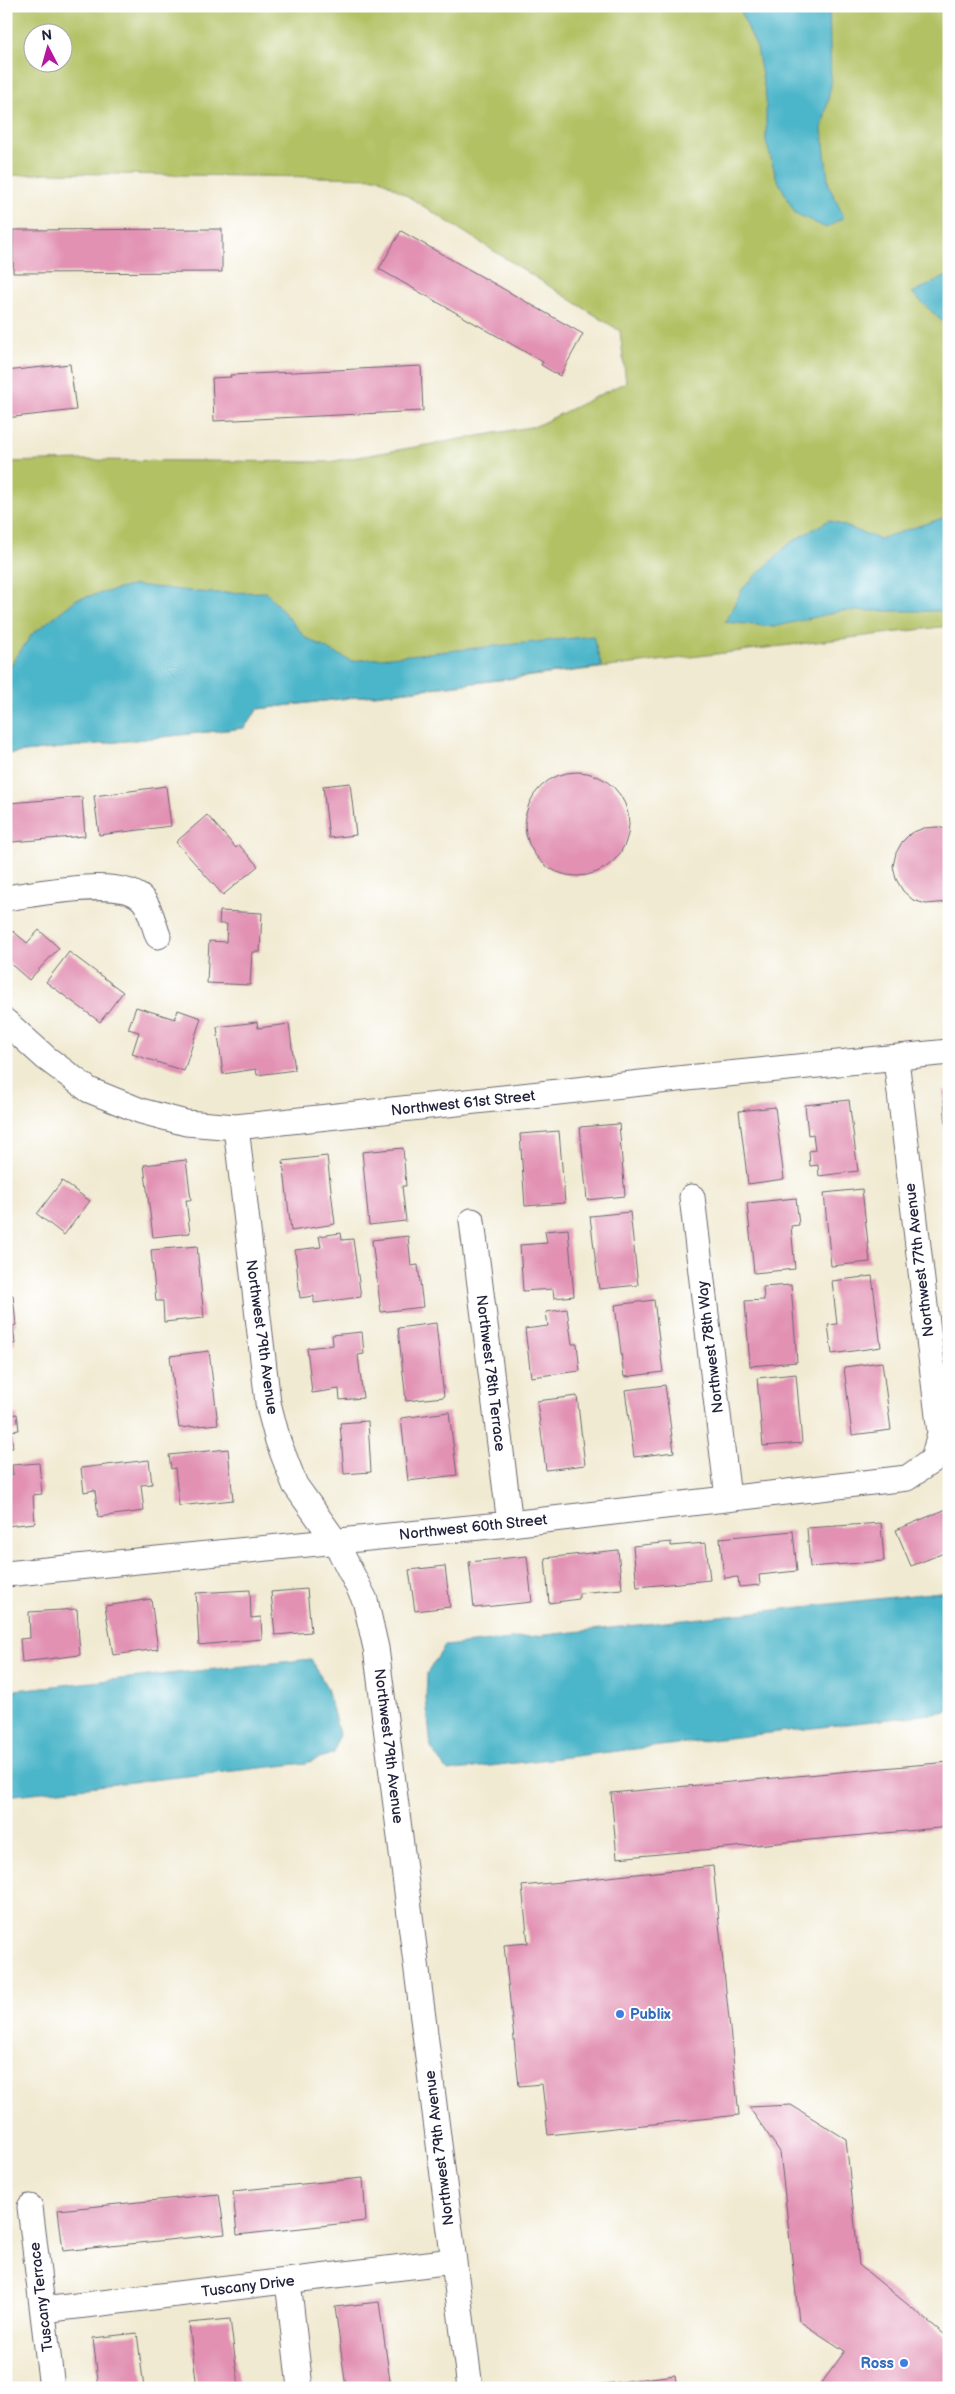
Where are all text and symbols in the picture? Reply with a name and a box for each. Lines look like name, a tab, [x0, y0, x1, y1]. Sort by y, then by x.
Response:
north arrow	[22, 22, 72, 72]
text: N	[41, 27, 53, 45]
street label: Northwest 61st Street	[390, 1086, 537, 1121]
street label: Northwest 77th Avenue	[901, 1182, 938, 1338]
street label: Northwest 79th Avenue	[241, 1258, 282, 1416]
street label: Northwest 78th Way	[693, 1279, 728, 1414]
street label: Northwest 78th Terrace	[471, 1294, 510, 1453]
street label: Northwest 60th Street	[398, 1510, 548, 1545]
street label: Northwest 79th Avenue	[370, 1667, 407, 1825]
place label: Publix	[630, 2005, 671, 2024]
marker: Publix	[614, 2008, 626, 2020]
street label: Northwest 79th Avenue	[421, 2069, 458, 2227]
street label: Tuscany Terrace	[25, 2241, 58, 2353]
street label: Tuscany Drive	[200, 2271, 296, 2302]
place label: Ross	[860, 2354, 894, 2373]
marker: Ross	[898, 2357, 910, 2369]

